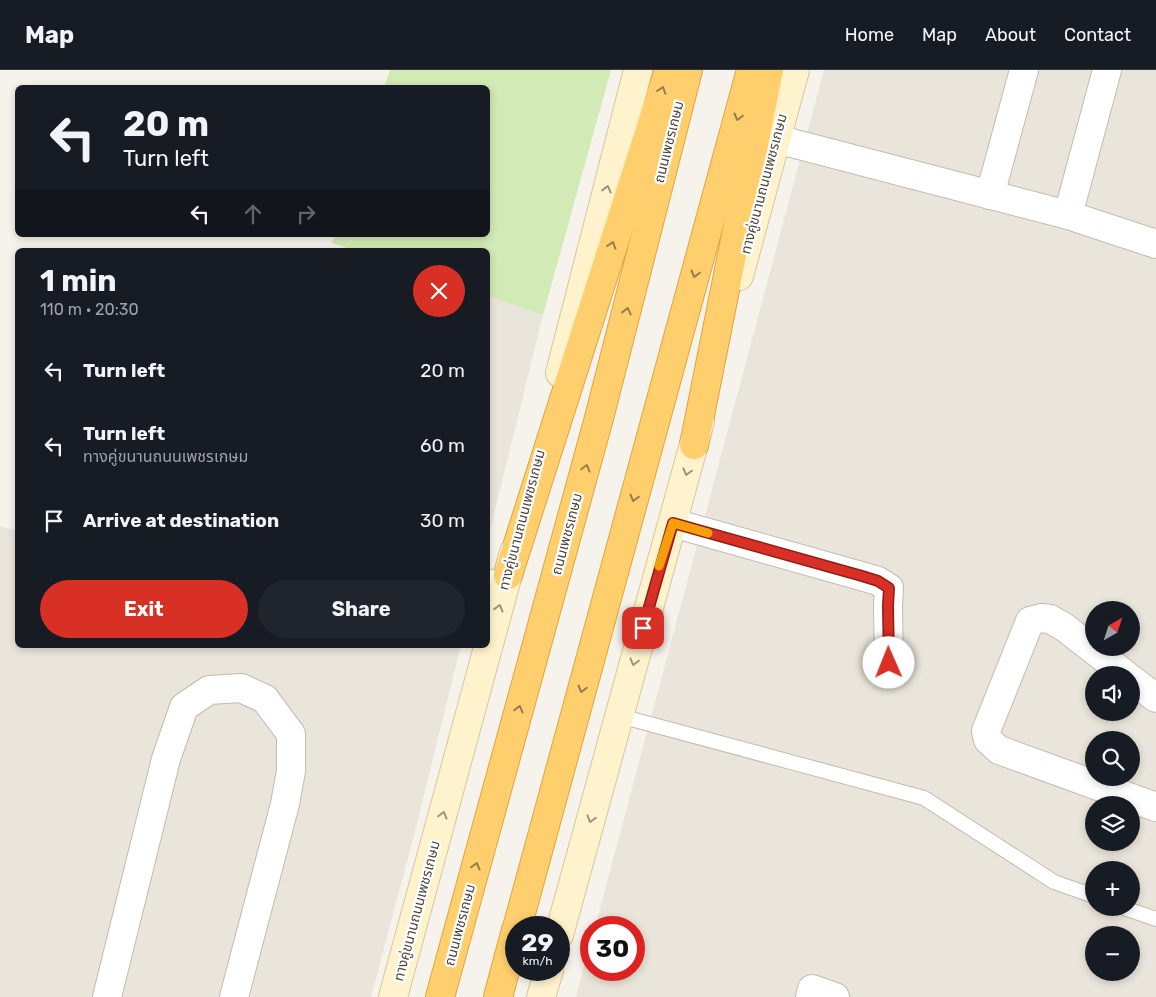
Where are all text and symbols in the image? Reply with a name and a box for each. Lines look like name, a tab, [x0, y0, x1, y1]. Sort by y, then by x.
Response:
text: Map	[25, 21, 74, 49]
text: Home	[845, 24, 894, 46]
text: Map	[922, 24, 957, 46]
text: About	[985, 24, 1036, 46]
text: Contact	[1064, 24, 1131, 46]
one-way arrow	[656, 86, 666, 95]
street label: ถนนเพชรเกษม	[651, 99, 687, 185]
text: 20 m	[123, 103, 209, 145]
icon: left	[40, 105, 105, 170]
street label: ทางคู่ขนานถนนเพชรเกษม	[737, 112, 791, 256]
one-way arrow	[733, 113, 744, 121]
text: Turn left	[123, 145, 209, 172]
one-way arrow	[602, 185, 612, 193]
icon: left	[186, 200, 214, 228]
icon: ahead	[239, 200, 267, 228]
icon: right	[292, 200, 320, 228]
one-way arrow	[607, 241, 617, 249]
text: 1 min	[40, 263, 117, 299]
button: close	[413, 265, 465, 317]
one-way arrow	[691, 269, 701, 277]
text: 110 m · 20:30	[40, 300, 139, 319]
one-way arrow	[621, 307, 631, 315]
icon: left	[40, 357, 68, 385]
text: Turn left	[83, 359, 165, 382]
text: 20 m	[420, 359, 465, 382]
text: Turn left	[83, 422, 165, 445]
icon: left	[40, 432, 68, 460]
text: 60 m	[420, 434, 465, 457]
text: ทางคู่ขนานถนนเพชรเกษม	[83, 447, 248, 466]
street label: ทางคู่ขนานถนนเพชรเกษม	[495, 448, 549, 592]
one-way arrow	[580, 464, 590, 472]
one-way arrow	[682, 467, 692, 476]
street label: ถนนเพชรเกษม	[548, 491, 586, 577]
one-way arrow	[629, 494, 640, 503]
icon: arrive	[40, 507, 68, 535]
text: Arrive at destination	[83, 509, 279, 532]
text: 30 m	[420, 509, 465, 532]
button: Exit	[40, 580, 248, 638]
button: Share	[258, 580, 465, 638]
north arrow	[1085, 601, 1140, 656]
map controls	[1085, 601, 1140, 981]
one-way arrow	[494, 604, 504, 612]
pin	[622, 607, 664, 649]
icon: arrive	[629, 614, 657, 642]
position arrow	[862, 636, 914, 688]
one-way arrow	[629, 658, 640, 667]
button: sound	[1085, 666, 1140, 721]
one-way arrow	[577, 684, 588, 693]
one-way arrow	[514, 705, 524, 713]
button: search	[1085, 731, 1140, 786]
button: layers	[1085, 796, 1140, 851]
one-way arrow	[437, 811, 447, 819]
one-way arrow	[586, 815, 597, 823]
street label: ทางคู่ขนานถนนเพชรเกษม	[390, 839, 444, 983]
button: +	[1085, 861, 1140, 916]
one-way arrow	[471, 862, 481, 870]
street label: ถนนเพชรเกษม	[441, 882, 479, 968]
speed limit sign: 30	[580, 916, 645, 981]
button: −	[1085, 926, 1140, 981]
text: 29	[521, 928, 554, 957]
text: km/h	[523, 954, 552, 968]

